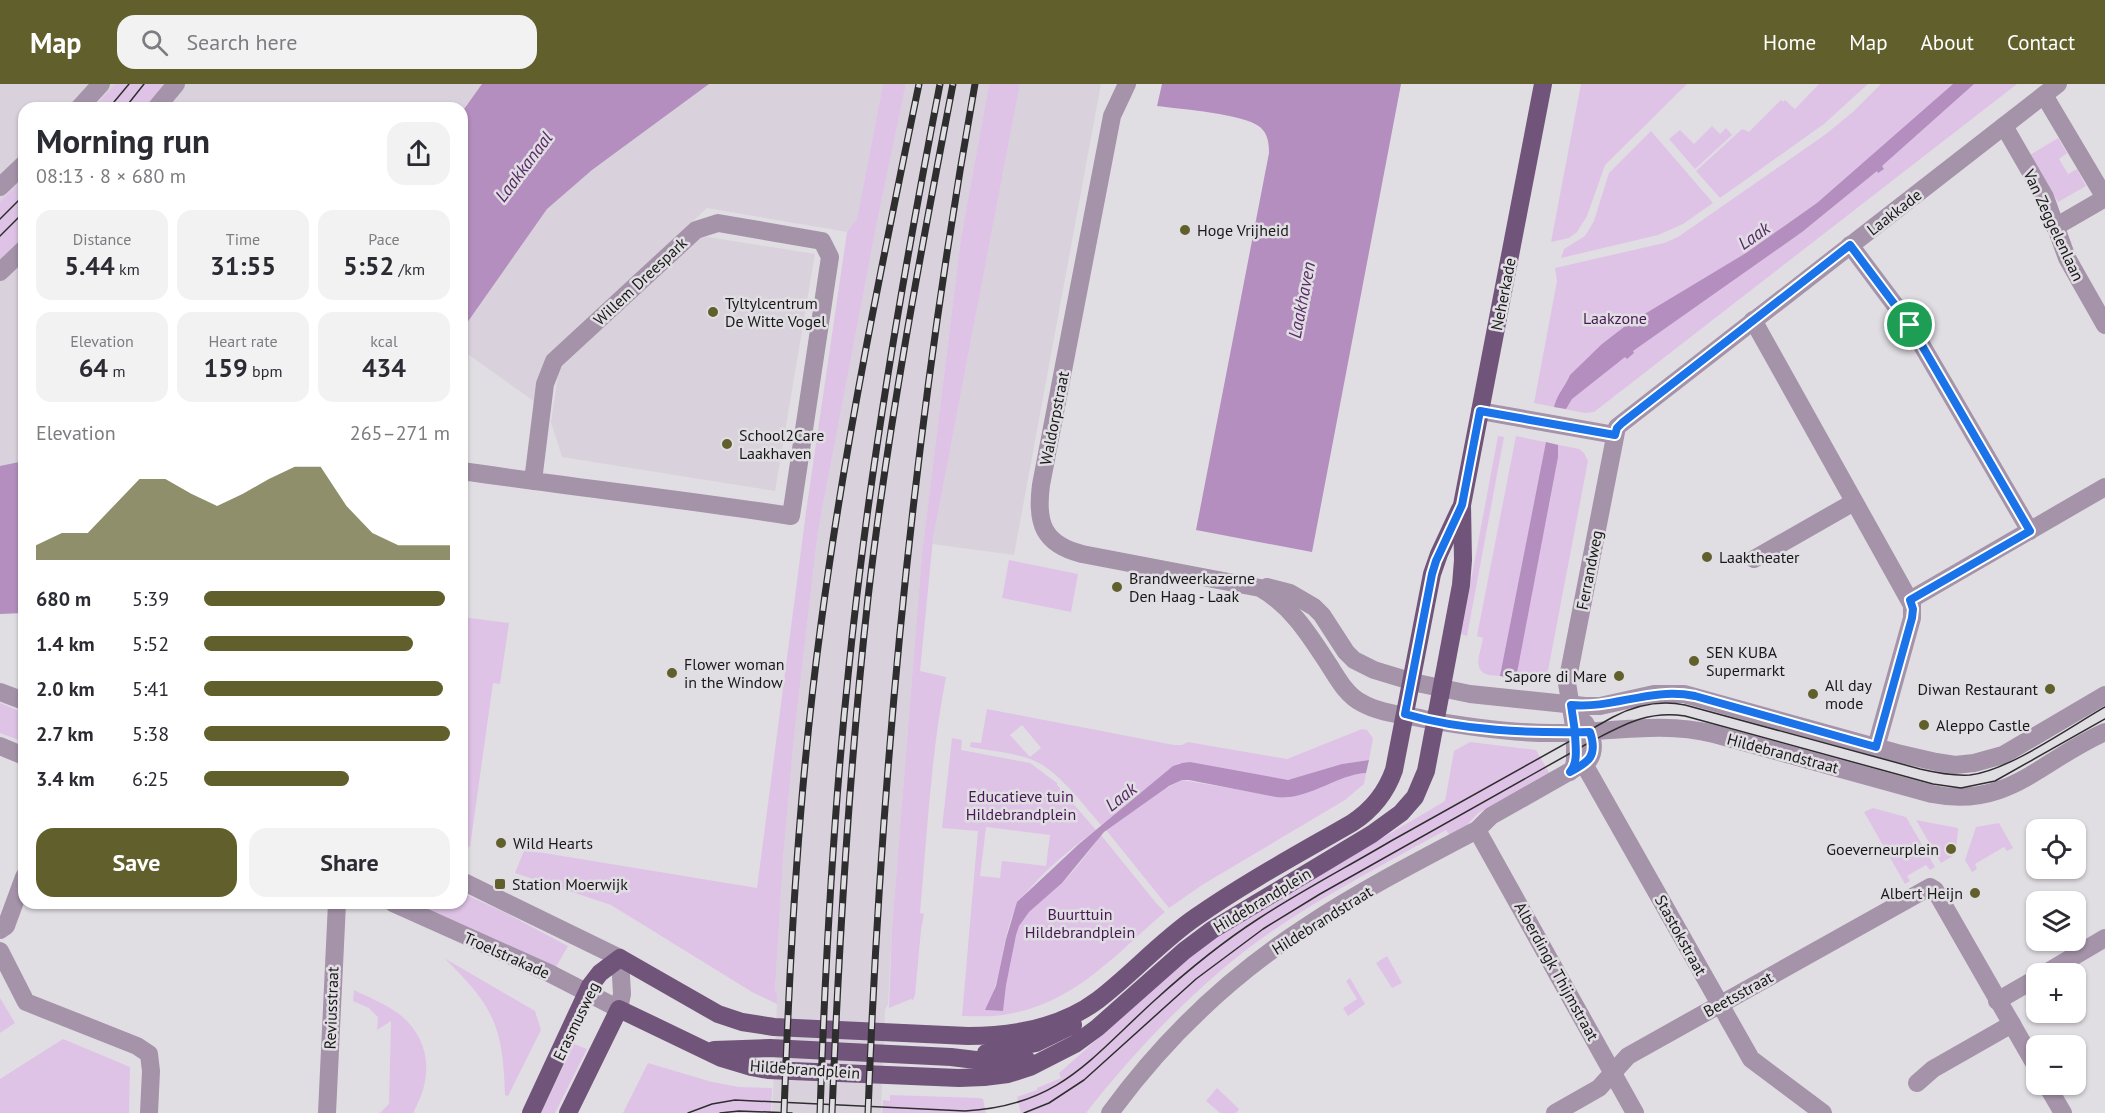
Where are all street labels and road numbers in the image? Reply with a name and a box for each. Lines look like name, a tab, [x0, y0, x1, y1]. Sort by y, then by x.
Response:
street label: Van Zeggelenlaan	[2019, 165, 2089, 284]
street label: Laakkade	[1863, 184, 1925, 240]
street label: Willem Dreespark	[589, 232, 691, 329]
street label: Neherkade	[1486, 256, 1520, 332]
street label: Waldorpstraat	[1035, 369, 1073, 467]
street label: Ferrandweg	[1571, 528, 1607, 612]
street label: Hildebrandstraat	[1725, 728, 1842, 778]
street label: Hildebrandplein	[1210, 863, 1314, 937]
street label: Hildebrandstraat	[1268, 881, 1376, 959]
street label: Stastokstraat	[1651, 891, 1712, 979]
street label: Alberdingk Thijmstraat	[1511, 898, 1604, 1044]
street label: Troelstrakade	[461, 927, 553, 983]
street label: Reviusstraat	[320, 966, 342, 1050]
street label: Beetsstraat	[1700, 966, 1777, 1021]
street label: Erasmusweg	[548, 978, 604, 1064]
street label: Hildebrandplein	[749, 1055, 861, 1083]

